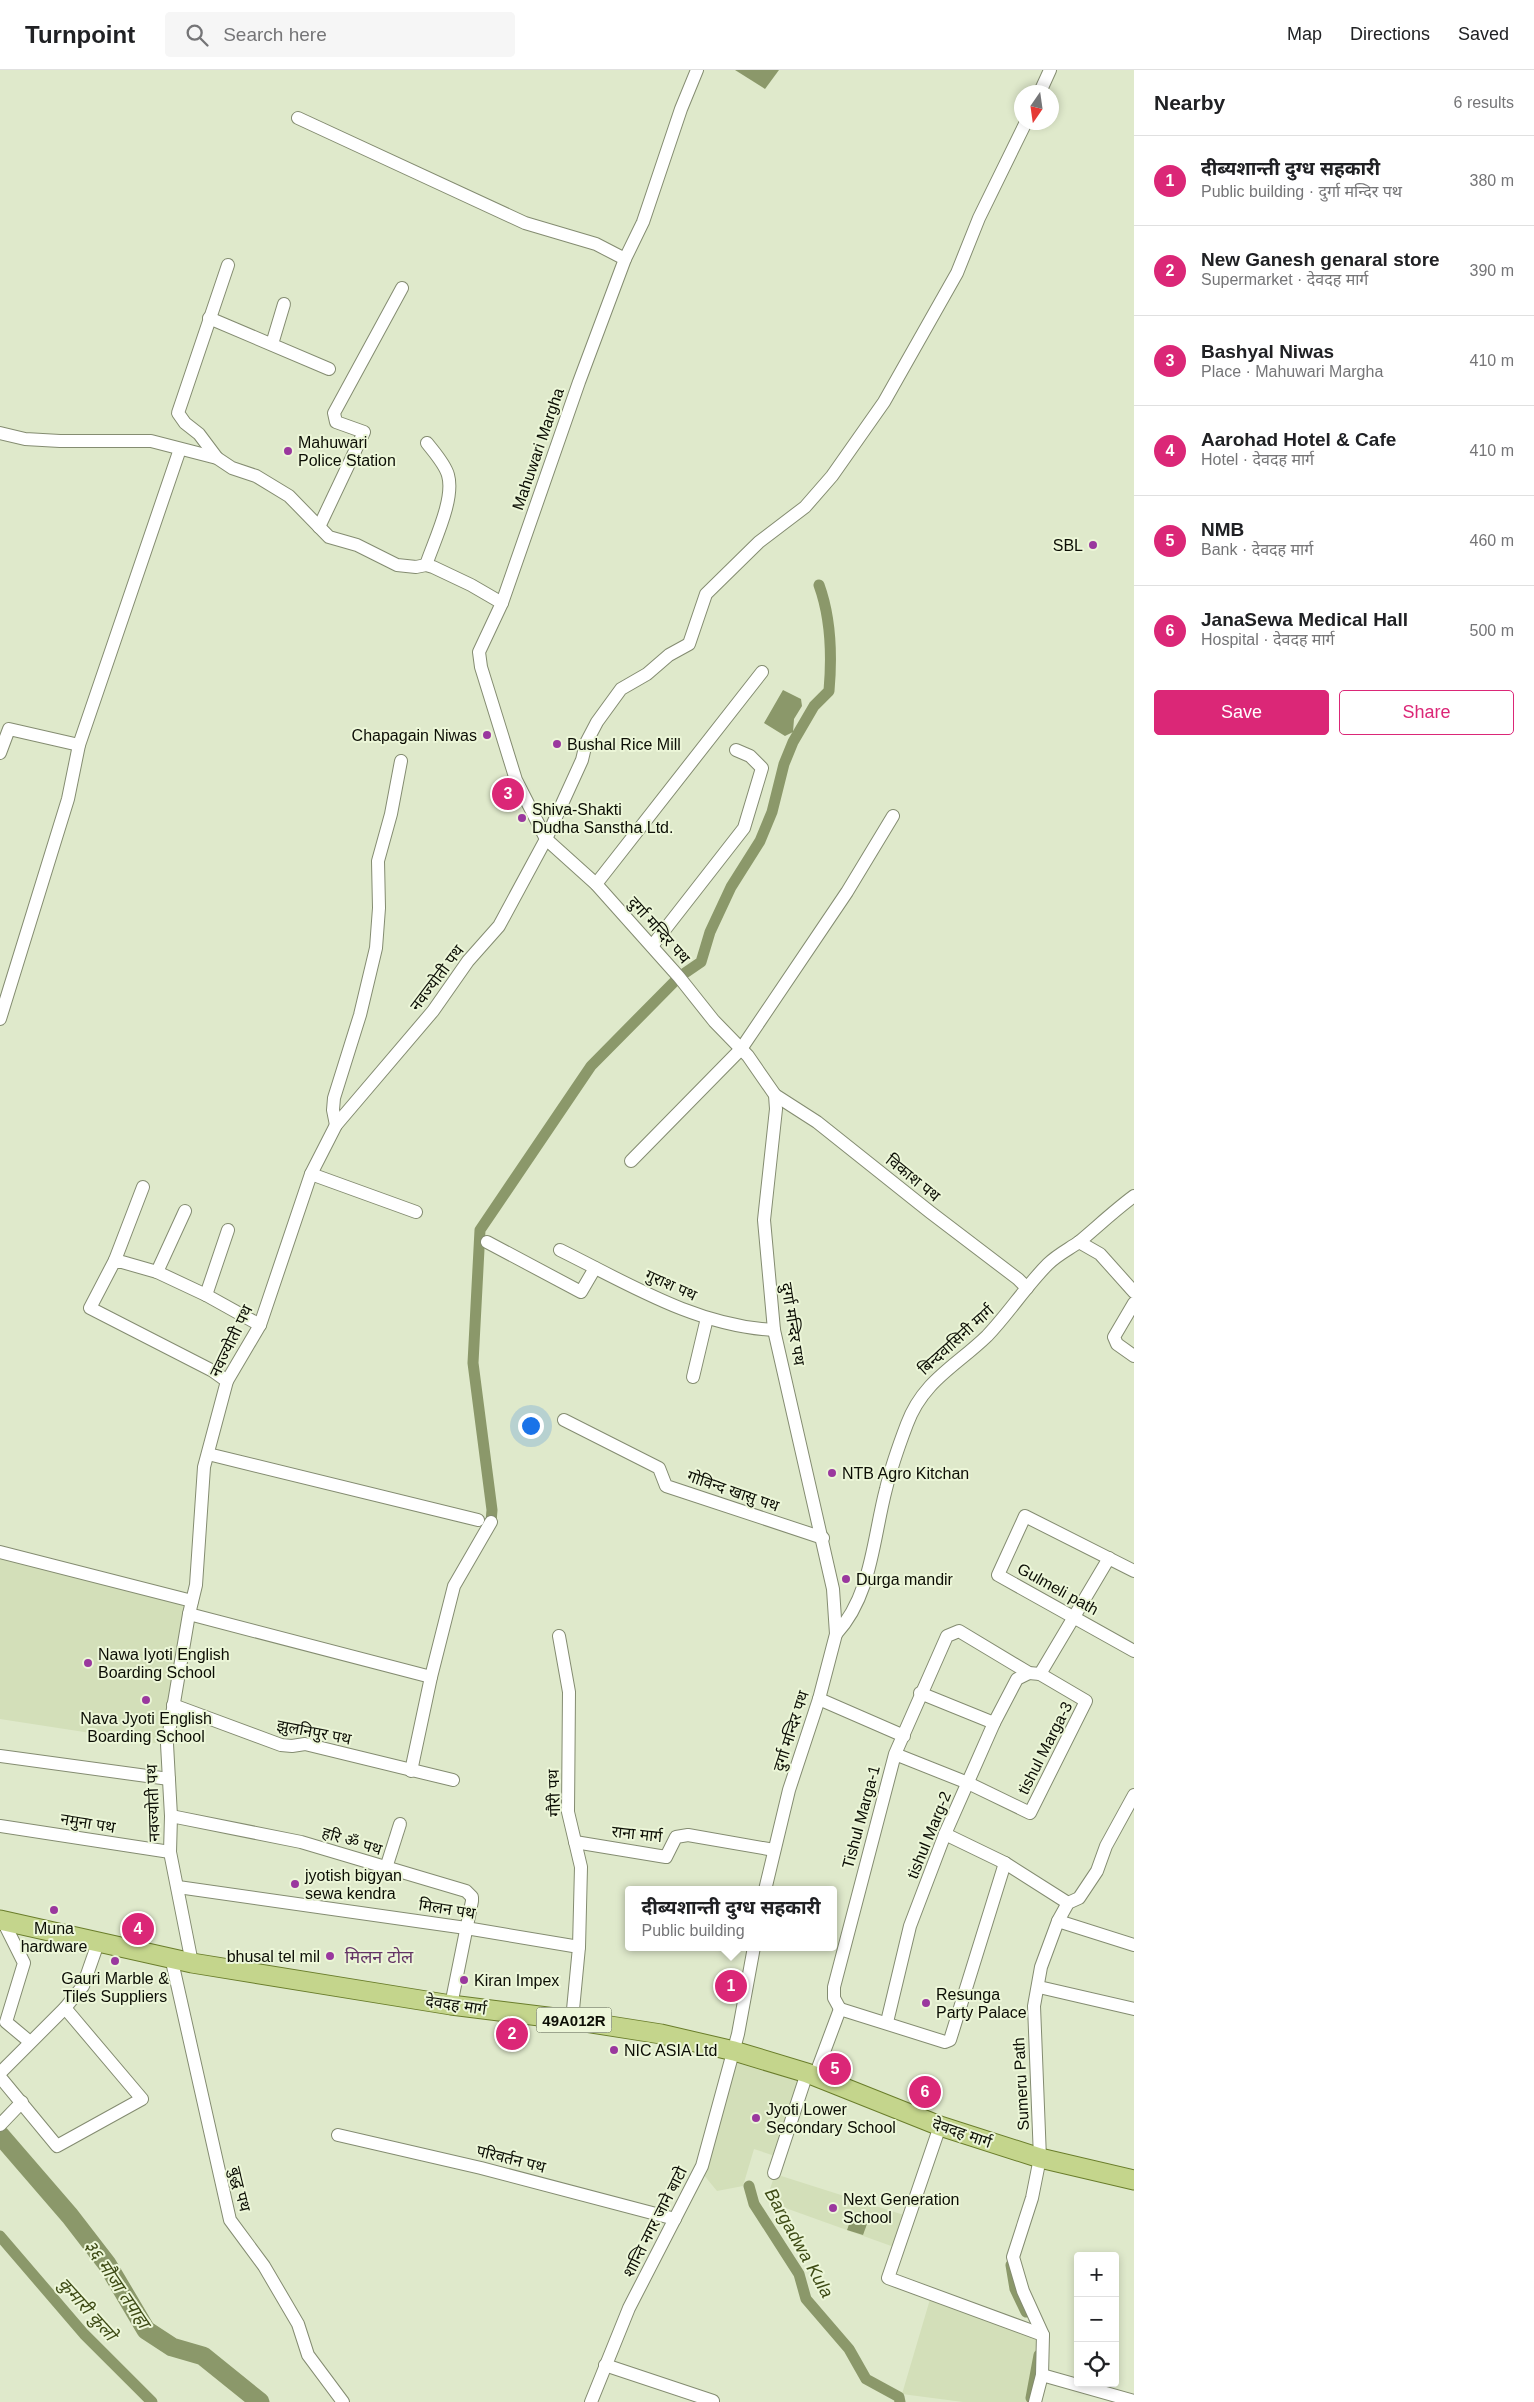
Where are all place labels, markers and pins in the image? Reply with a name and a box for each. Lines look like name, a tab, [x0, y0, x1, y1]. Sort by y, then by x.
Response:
place label: Mahuwari Police Station	[298, 434, 396, 469]
marker: Mahuwari Police Station	[282, 445, 294, 457]
place label: SBL	[1053, 537, 1083, 554]
marker: SBL	[1087, 539, 1099, 551]
place label: Chapagain Niwas	[352, 727, 477, 744]
marker: Chapagain Niwas	[481, 729, 493, 741]
place label: Bushal Rice Mill	[567, 736, 681, 753]
marker: Bushal Rice Mill	[551, 738, 563, 750]
pin: 3	[492, 775, 524, 813]
place label: Shiva-Shakti Dudha Sanstha Ltd.	[532, 801, 673, 836]
marker: Shiva-Shakti Dudha Sanstha Ltd.	[516, 812, 528, 824]
place label: NTB Agro Kitchan	[842, 1465, 969, 1482]
marker: NTB Agro Kitchan	[826, 1467, 838, 1479]
place label: Durga mandir	[856, 1571, 954, 1588]
marker: Durga mandir	[840, 1573, 852, 1585]
place label: Nawa Iyoti English Boarding School	[98, 1646, 230, 1681]
marker: Nawa Iyoti English Boarding School	[82, 1657, 94, 1669]
marker: Nava Jyoti English Boarding School	[140, 1694, 152, 1706]
place label: Nava Jyoti English Boarding School	[80, 1710, 212, 1745]
place label: jyotish bigyan sewa kendra	[304, 1867, 402, 1902]
marker: jyotish bigyan sewa kendra	[289, 1878, 301, 1890]
marker: Muna hardware	[48, 1904, 60, 1916]
pin: 4	[122, 1910, 154, 1948]
place label: Muna hardware	[21, 1920, 87, 1955]
place label: bhusal tel mil	[227, 1948, 320, 1965]
marker: bhusal tel mil	[324, 1950, 336, 1962]
marker: Gauri Marble & Tiles Suppliers	[109, 1955, 121, 1967]
pin: 1	[715, 1967, 747, 2005]
place label: Gauri Marble & Tiles Suppliers	[61, 1970, 169, 2005]
place label: Kiran Impex	[474, 1972, 559, 1989]
marker: Kiran Impex	[458, 1974, 470, 1986]
place label: Resunga Party Palace	[936, 1986, 1027, 2021]
marker: Resunga Party Palace	[920, 1997, 932, 2009]
pin: 2	[496, 2015, 528, 2053]
place label: NIC ASIA Ltd	[624, 2042, 717, 2059]
marker: NIC ASIA Ltd	[608, 2044, 620, 2056]
pin: 5	[819, 2050, 851, 2088]
pin: 6	[909, 2073, 941, 2111]
place label: Jyoti Lower Secondary School	[766, 2101, 896, 2136]
marker: Jyoti Lower Secondary School	[750, 2112, 762, 2124]
place label: Next Generation School	[843, 2191, 960, 2226]
marker: Next Generation School	[827, 2202, 839, 2214]

